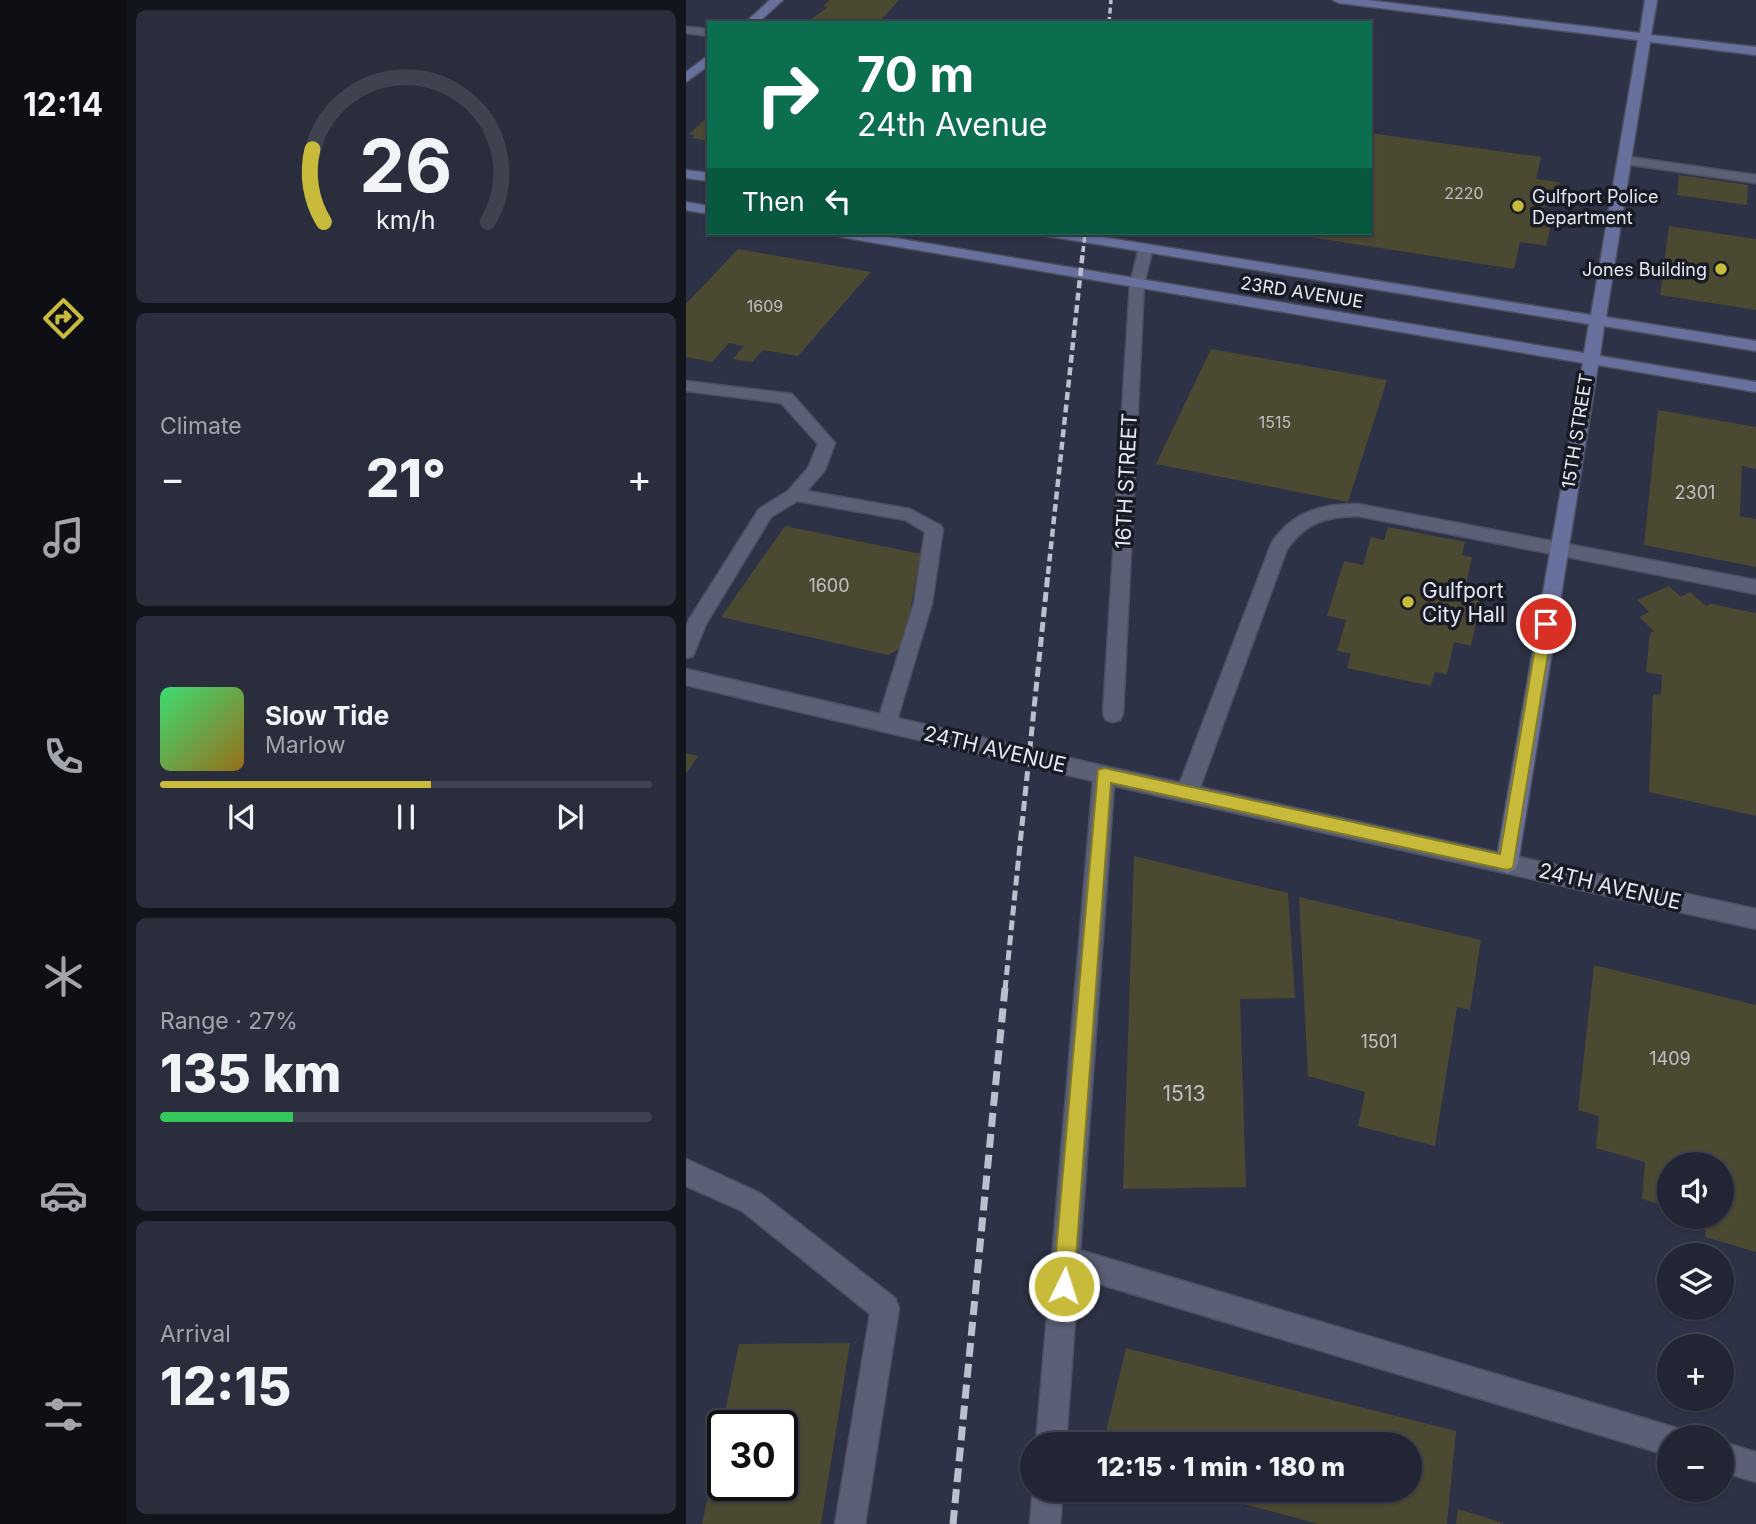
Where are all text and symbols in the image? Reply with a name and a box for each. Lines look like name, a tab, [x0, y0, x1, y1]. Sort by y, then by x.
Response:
text: 70 m	[857, 45, 974, 104]
icon: right	[742, 49, 833, 140]
text: 12:14	[23, 85, 103, 124]
text: 24th Avenue	[857, 105, 1047, 144]
text: 26	[359, 122, 453, 211]
icon: left	[819, 182, 857, 220]
house number: 2220	[1444, 183, 1484, 203]
text: Then	[742, 186, 805, 217]
place label: Gulfport Police Department	[1532, 186, 1659, 228]
marker: Gulfport Police Department	[1510, 198, 1526, 214]
text: km/h	[376, 205, 436, 235]
place label: Jones Building	[1582, 259, 1707, 280]
marker: Jones Building	[1713, 261, 1729, 277]
street label: 23RD AVENUE	[1239, 272, 1365, 312]
icon: directions	[39, 294, 88, 343]
house number: 1609	[747, 296, 783, 316]
street label: 15TH STREET	[1558, 372, 1596, 490]
text: Climate	[160, 412, 242, 440]
street label: 16TH STREET	[1110, 412, 1142, 550]
house number: 1515	[1259, 412, 1291, 432]
text: 21°	[366, 447, 446, 510]
text: −	[160, 455, 185, 501]
text: +	[627, 455, 652, 501]
house number: 2301	[1675, 482, 1715, 503]
icon: music	[39, 513, 88, 562]
house number: 1600	[808, 575, 850, 596]
place label: Gulfport City Hall	[1422, 578, 1505, 627]
marker: Gulfport City Hall	[1400, 594, 1416, 610]
pin	[1516, 594, 1576, 654]
icon: arrive	[1527, 605, 1565, 643]
text: Slow Tide	[265, 700, 389, 731]
street label: 24TH AVENUE	[921, 720, 1069, 778]
text: Marlow	[265, 731, 345, 759]
icon: phone	[39, 732, 88, 781]
icon: previous	[223, 798, 261, 836]
icon: pause	[387, 798, 425, 836]
icon: next	[551, 798, 589, 836]
street label: 24TH AVENUE	[1536, 857, 1684, 915]
icon: climate	[39, 952, 88, 1001]
text: Range · 27%	[160, 1007, 298, 1035]
house number: 1501	[1361, 1031, 1397, 1052]
text: 135 km	[160, 1042, 341, 1105]
house number: 1409	[1649, 1048, 1691, 1069]
house number: 1513	[1163, 1081, 1205, 1106]
map controls	[1657, 1152, 1734, 1502]
button: sound	[1657, 1152, 1734, 1229]
icon: car	[39, 1171, 88, 1220]
button: layers	[1657, 1243, 1734, 1320]
position arrow	[1027, 1249, 1101, 1323]
text: Arrival	[160, 1320, 231, 1348]
button: +	[1657, 1334, 1734, 1411]
text: 12:15	[160, 1355, 291, 1418]
icon: filters	[39, 1390, 88, 1439]
speed limit sign: 30	[707, 1410, 798, 1501]
button: −	[1657, 1425, 1734, 1502]
text: 12:15 · 1 min · 180 m	[1097, 1451, 1345, 1482]

